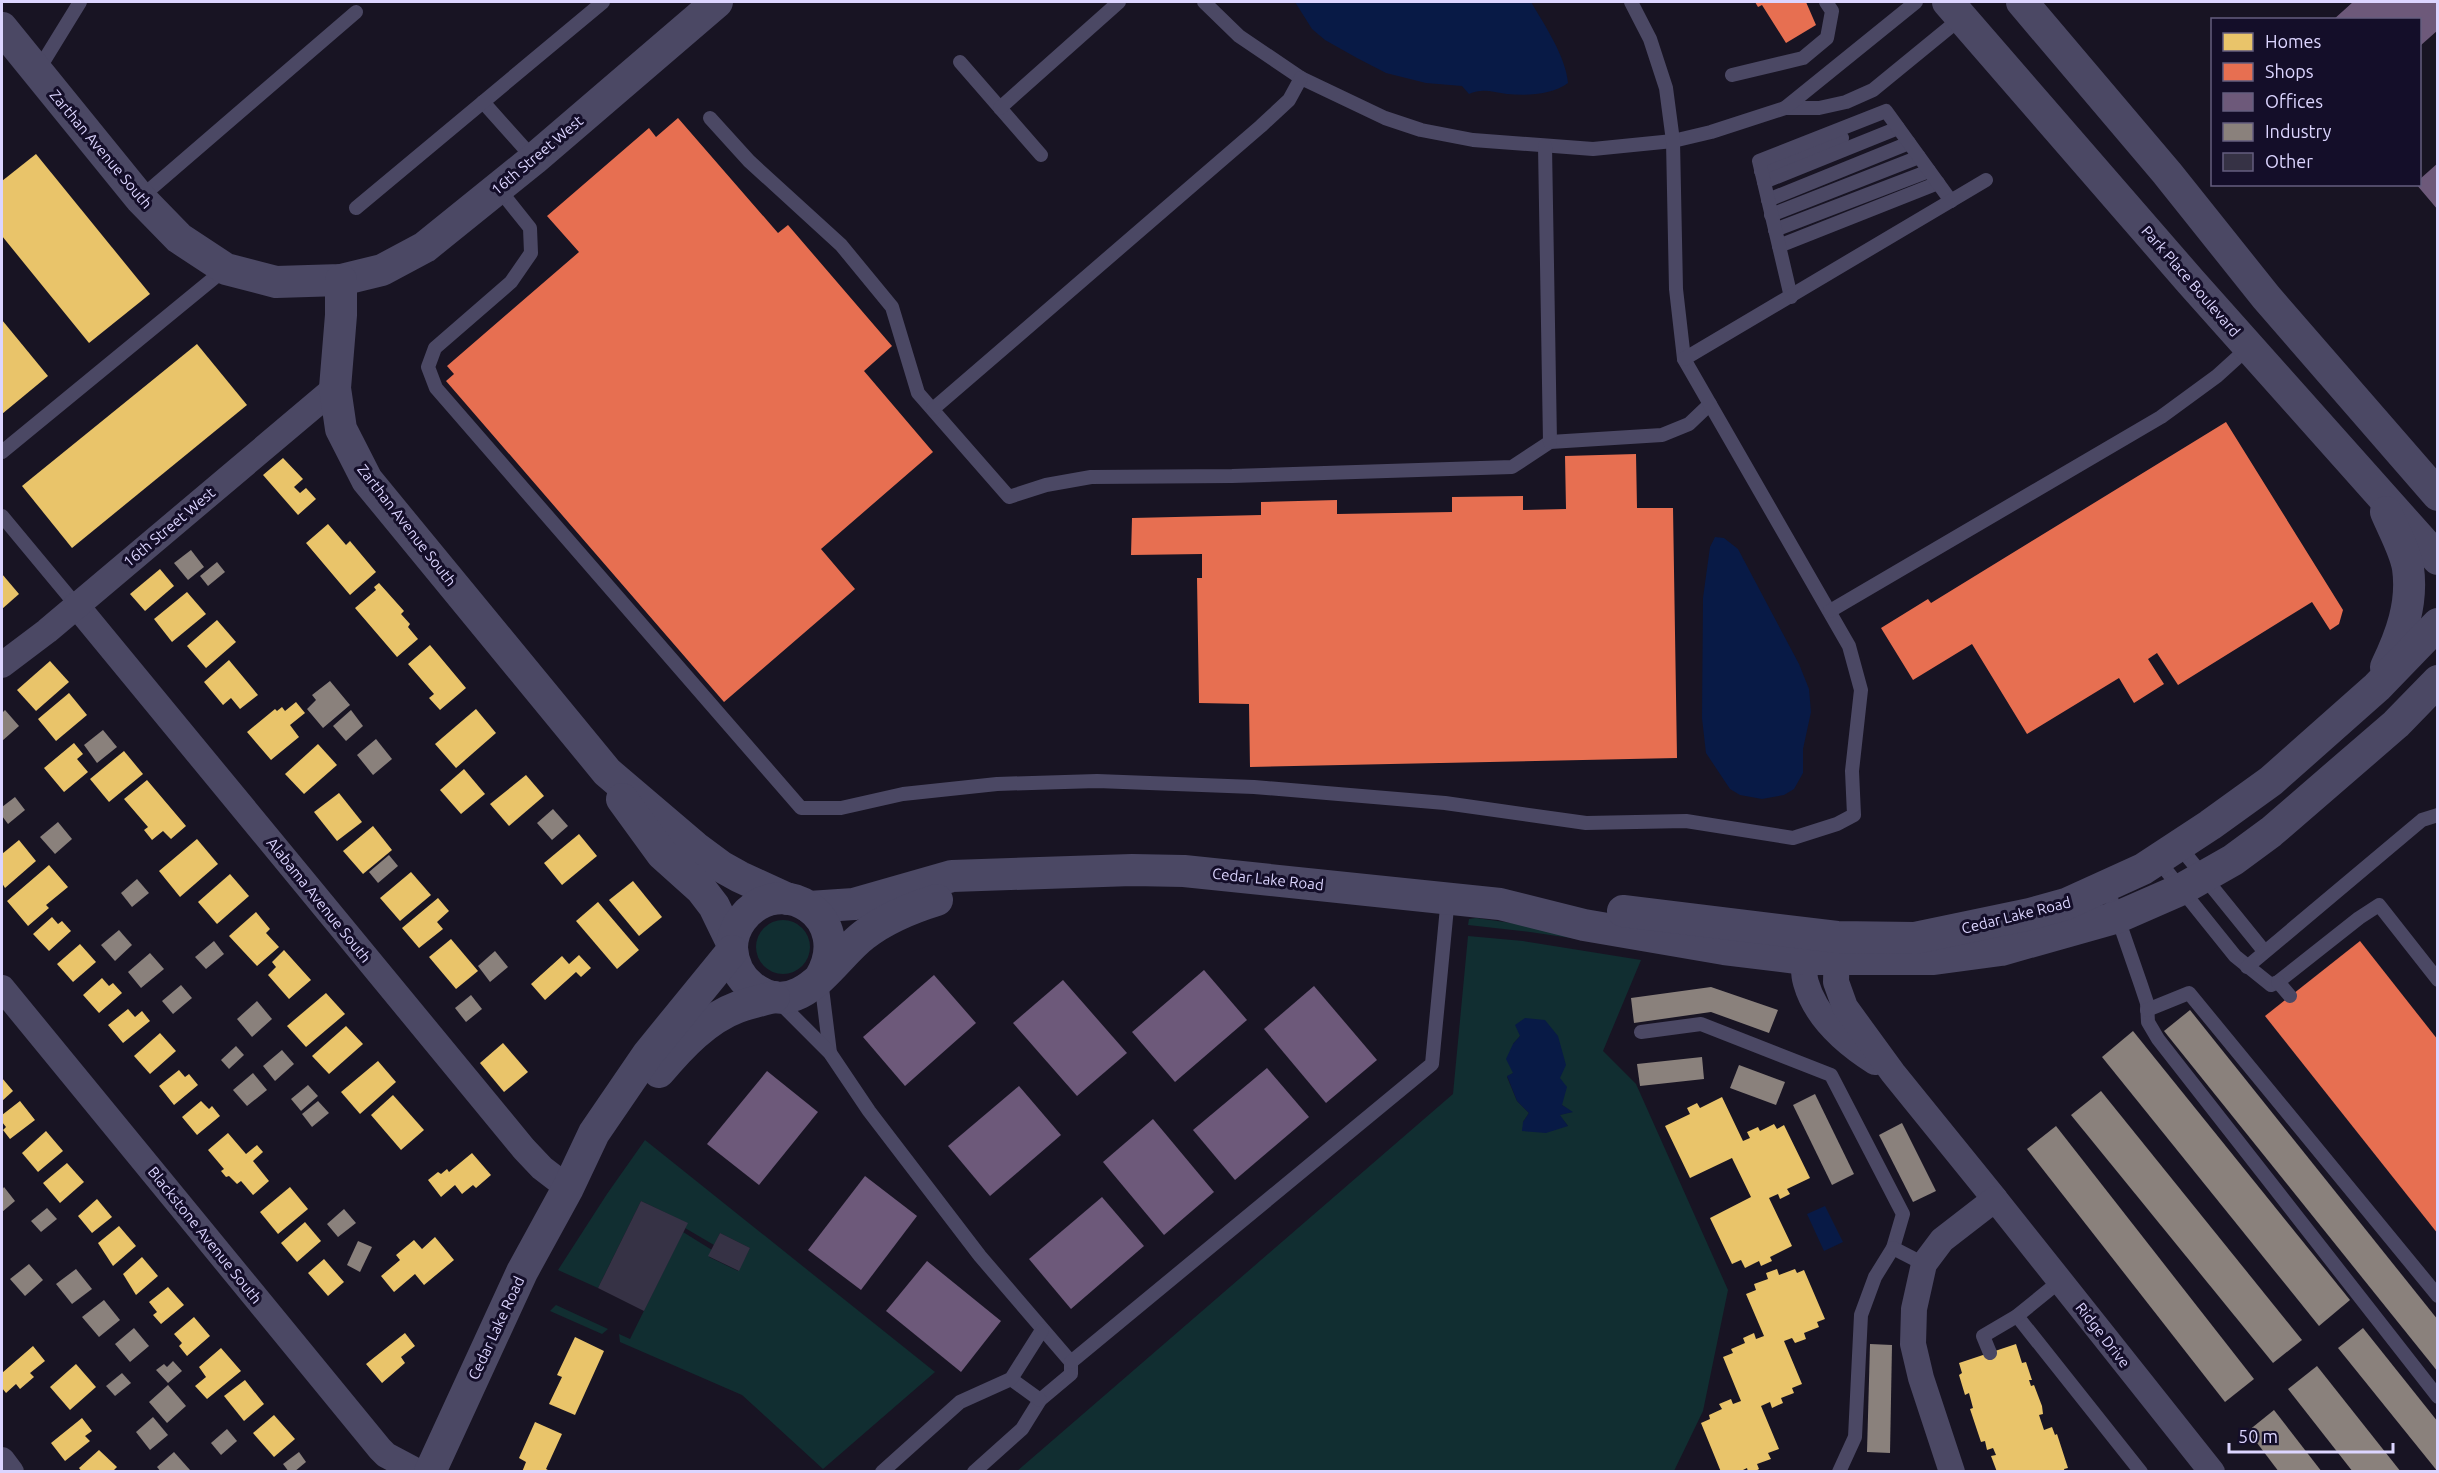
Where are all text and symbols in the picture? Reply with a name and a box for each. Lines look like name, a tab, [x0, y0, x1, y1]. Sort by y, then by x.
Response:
legend	[2211, 18, 2421, 186]
text: Homes	[2265, 31, 2322, 51]
text: Shops	[2265, 61, 2314, 81]
street label: Zarthan Avenue South	[46, 86, 156, 212]
text: Offices	[2265, 91, 2323, 111]
street label: 16th Street West	[488, 112, 586, 198]
text: Industry	[2265, 121, 2332, 141]
text: Other	[2265, 151, 2313, 171]
street label: Park Place Boulevard	[2138, 222, 2244, 340]
street label: Zarthan Avenue South	[354, 461, 460, 589]
street label: 16th Street West	[120, 484, 218, 570]
street label: Alabama Avenue South	[263, 834, 375, 966]
street label: Cedar Lake Road	[1211, 865, 1325, 893]
street label: Cedar Lake Road	[1960, 893, 2072, 937]
street label: Blackstone Avenue South	[145, 1163, 265, 1307]
street label: Cedar Lake Road	[465, 1274, 527, 1382]
street label: Ridge Drive	[2072, 1299, 2134, 1371]
scale bar	[2229, 1416, 2392, 1454]
text: 50 m	[2238, 1426, 2278, 1446]

